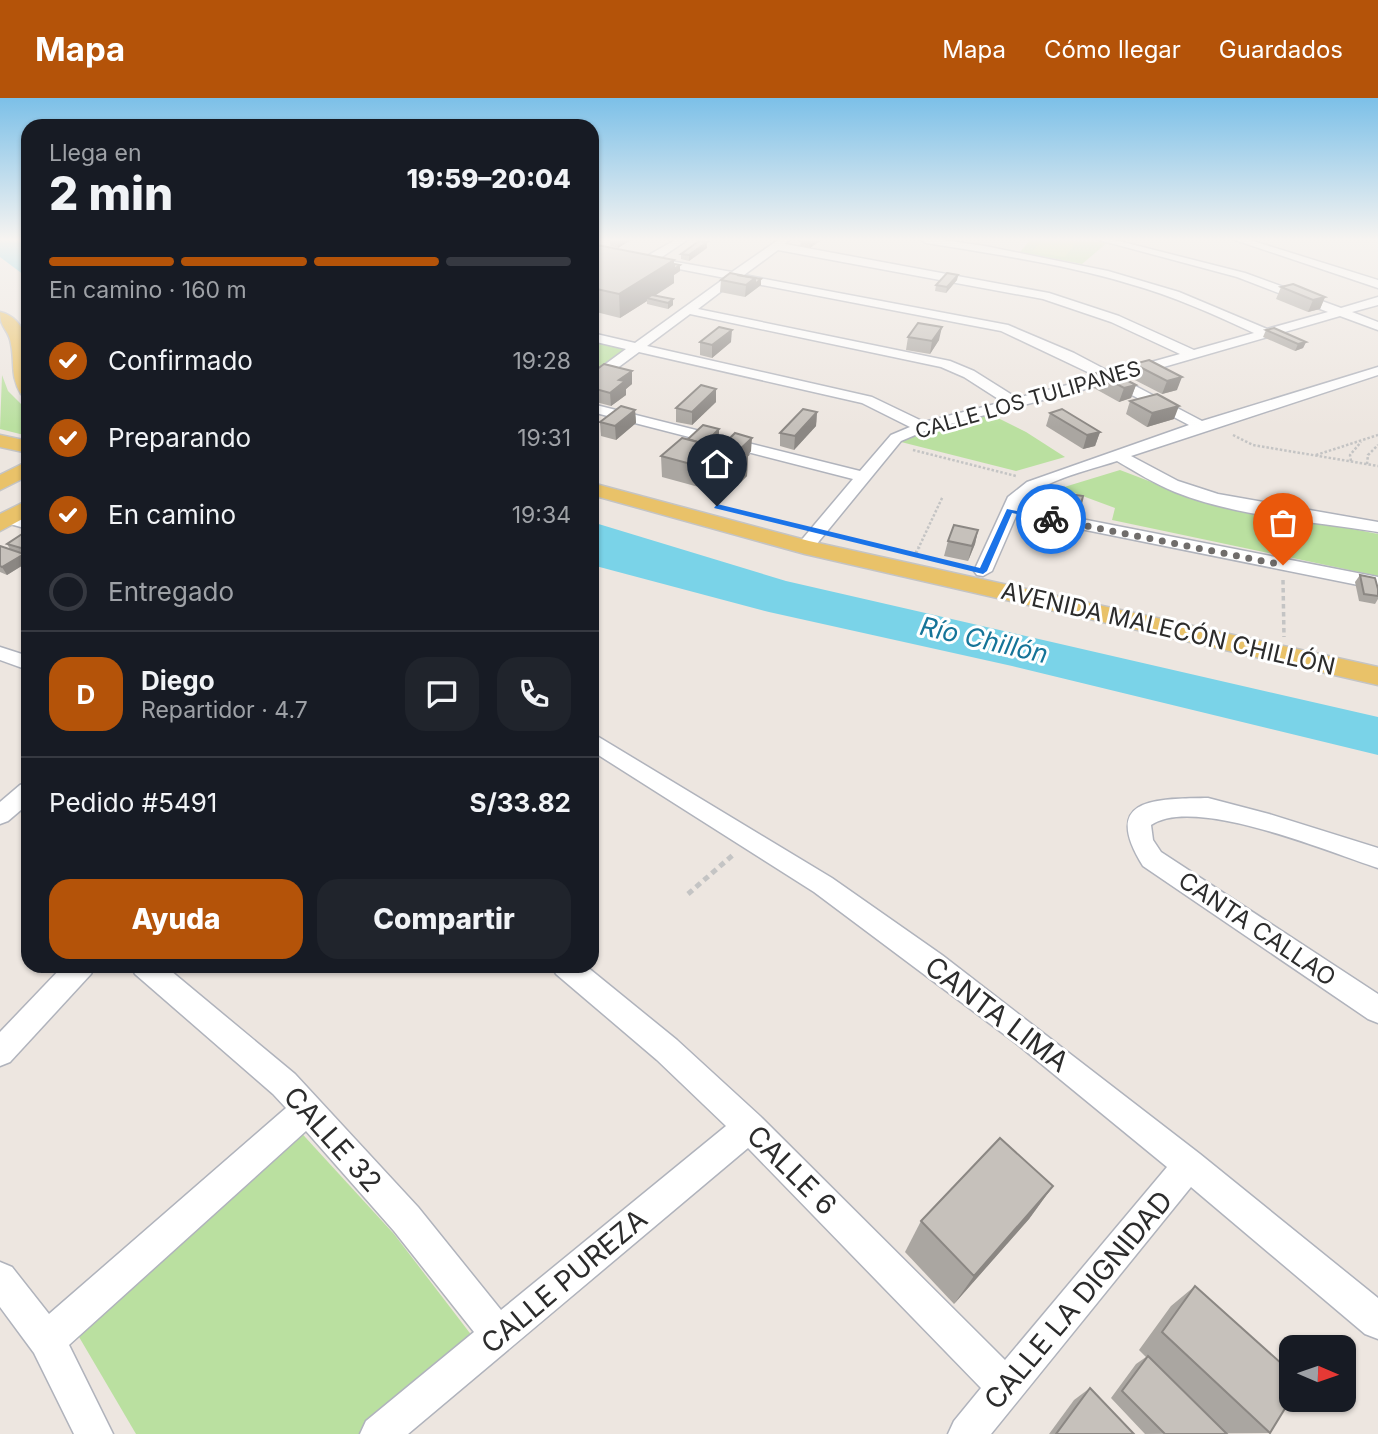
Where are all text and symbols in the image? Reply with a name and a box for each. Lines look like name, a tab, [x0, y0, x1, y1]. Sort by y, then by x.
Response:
text: Mapa	[35, 29, 125, 69]
text: Mapa	[942, 35, 1006, 64]
text: Cómo llegar	[1044, 35, 1181, 64]
text: Guardados	[1219, 35, 1343, 64]
text: Llega en	[49, 139, 141, 167]
text: 19:59–20:04	[406, 163, 571, 194]
text: 2 min	[49, 165, 173, 221]
text: En camino · 160 m	[49, 276, 247, 304]
icon: check	[49, 342, 87, 380]
text: Confirmado	[108, 345, 253, 376]
text: 19:28	[513, 347, 571, 375]
street label: CALLE LOS TULIPANES	[912, 355, 1143, 444]
icon: check	[49, 419, 87, 457]
text: Preparando	[108, 422, 251, 453]
text: 19:31	[517, 424, 571, 452]
pin	[687, 434, 747, 506]
icon: home	[698, 445, 736, 483]
courier	[1016, 484, 1086, 554]
pin	[1253, 493, 1313, 565]
icon: check	[49, 496, 87, 534]
text: En camino	[108, 499, 236, 530]
icon: bike	[1032, 500, 1070, 538]
text: 19:34	[512, 501, 571, 529]
icon: bag	[1264, 504, 1302, 542]
text: Entregado	[108, 576, 234, 607]
street label: AVENIDA MALECÓN CHILLÓN	[998, 576, 1338, 681]
water label: Río Chillón	[917, 610, 1051, 669]
button: chat	[405, 657, 479, 731]
button: phone	[497, 657, 571, 731]
text: Diego	[141, 665, 215, 696]
text: D	[77, 679, 95, 710]
text: Repartidor · 4.7	[141, 696, 308, 724]
text: Pedido #5491	[49, 787, 217, 818]
text: S/33.82	[470, 787, 571, 818]
street label: CANTA CALLAO	[1173, 865, 1341, 992]
button: Ayuda	[49, 879, 303, 959]
button: Compartir	[317, 879, 571, 959]
street label: CANTA LIMA	[918, 949, 1076, 1079]
street label: CALLE 32	[277, 1079, 389, 1199]
street label: CALLE 6	[740, 1118, 844, 1222]
street label: CALLE LA DIGNIDAD	[977, 1184, 1179, 1416]
street label: CALLE PUREZA	[474, 1202, 654, 1360]
north arrow	[1279, 1335, 1356, 1412]
map controls	[1279, 1335, 1356, 1412]

